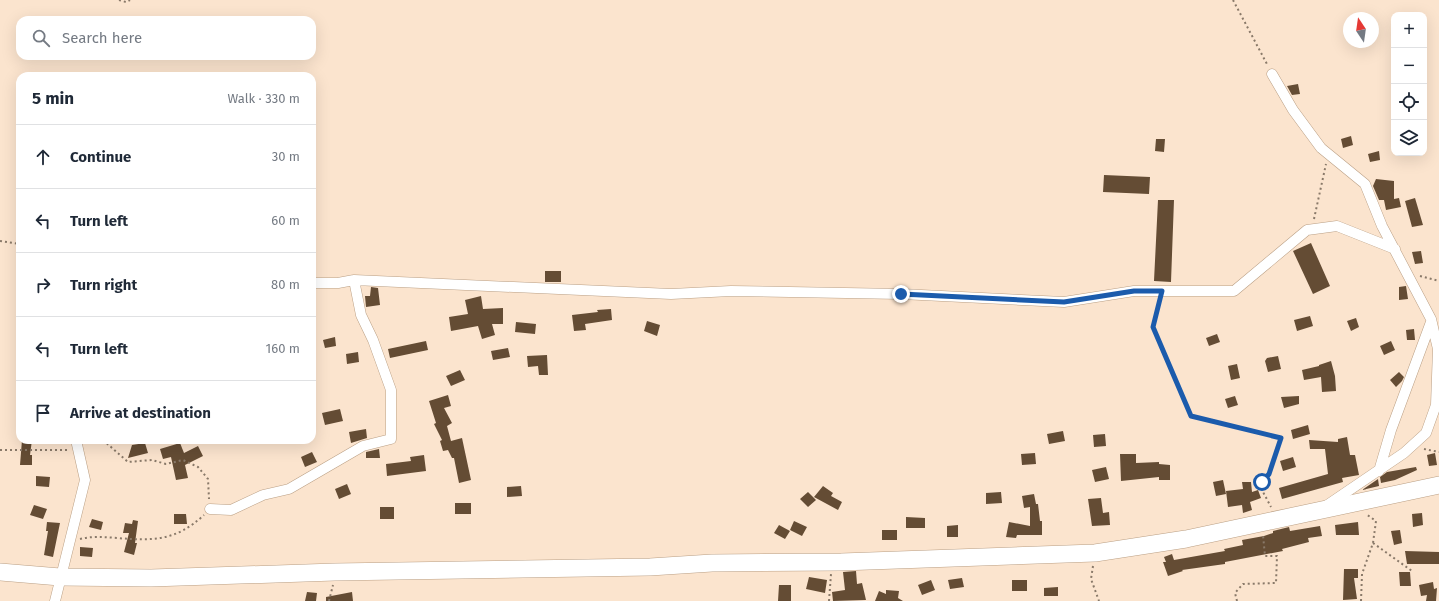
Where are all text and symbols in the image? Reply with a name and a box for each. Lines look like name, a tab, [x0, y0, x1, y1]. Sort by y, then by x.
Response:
north arrow	[1343, 12, 1379, 48]
map controls	[1391, 12, 1427, 156]
button: +	[1391, 12, 1427, 48]
search box	[16, 16, 316, 60]
icon: search	[30, 27, 52, 49]
text: Search here	[62, 29, 142, 47]
button: −	[1391, 48, 1427, 84]
button: locate	[1391, 84, 1427, 120]
text: 5 min	[32, 88, 74, 109]
text: Walk · 330 m	[227, 91, 300, 106]
button: layers	[1391, 120, 1427, 156]
icon: ahead	[32, 146, 54, 168]
text: Continue	[70, 148, 131, 166]
text: 30 m	[272, 149, 300, 164]
icon: left	[32, 210, 54, 232]
text: Turn left	[70, 212, 128, 230]
text: 60 m	[271, 213, 300, 228]
icon: right	[32, 274, 54, 296]
text: Turn right	[70, 276, 137, 294]
text: 80 m	[271, 277, 300, 292]
route end	[892, 285, 910, 303]
icon: left	[32, 338, 54, 360]
text: Turn left	[70, 340, 128, 358]
text: 160 m	[266, 341, 300, 356]
icon: arrive	[32, 402, 54, 424]
text: Arrive at destination	[70, 404, 211, 422]
route start	[1253, 473, 1271, 491]

